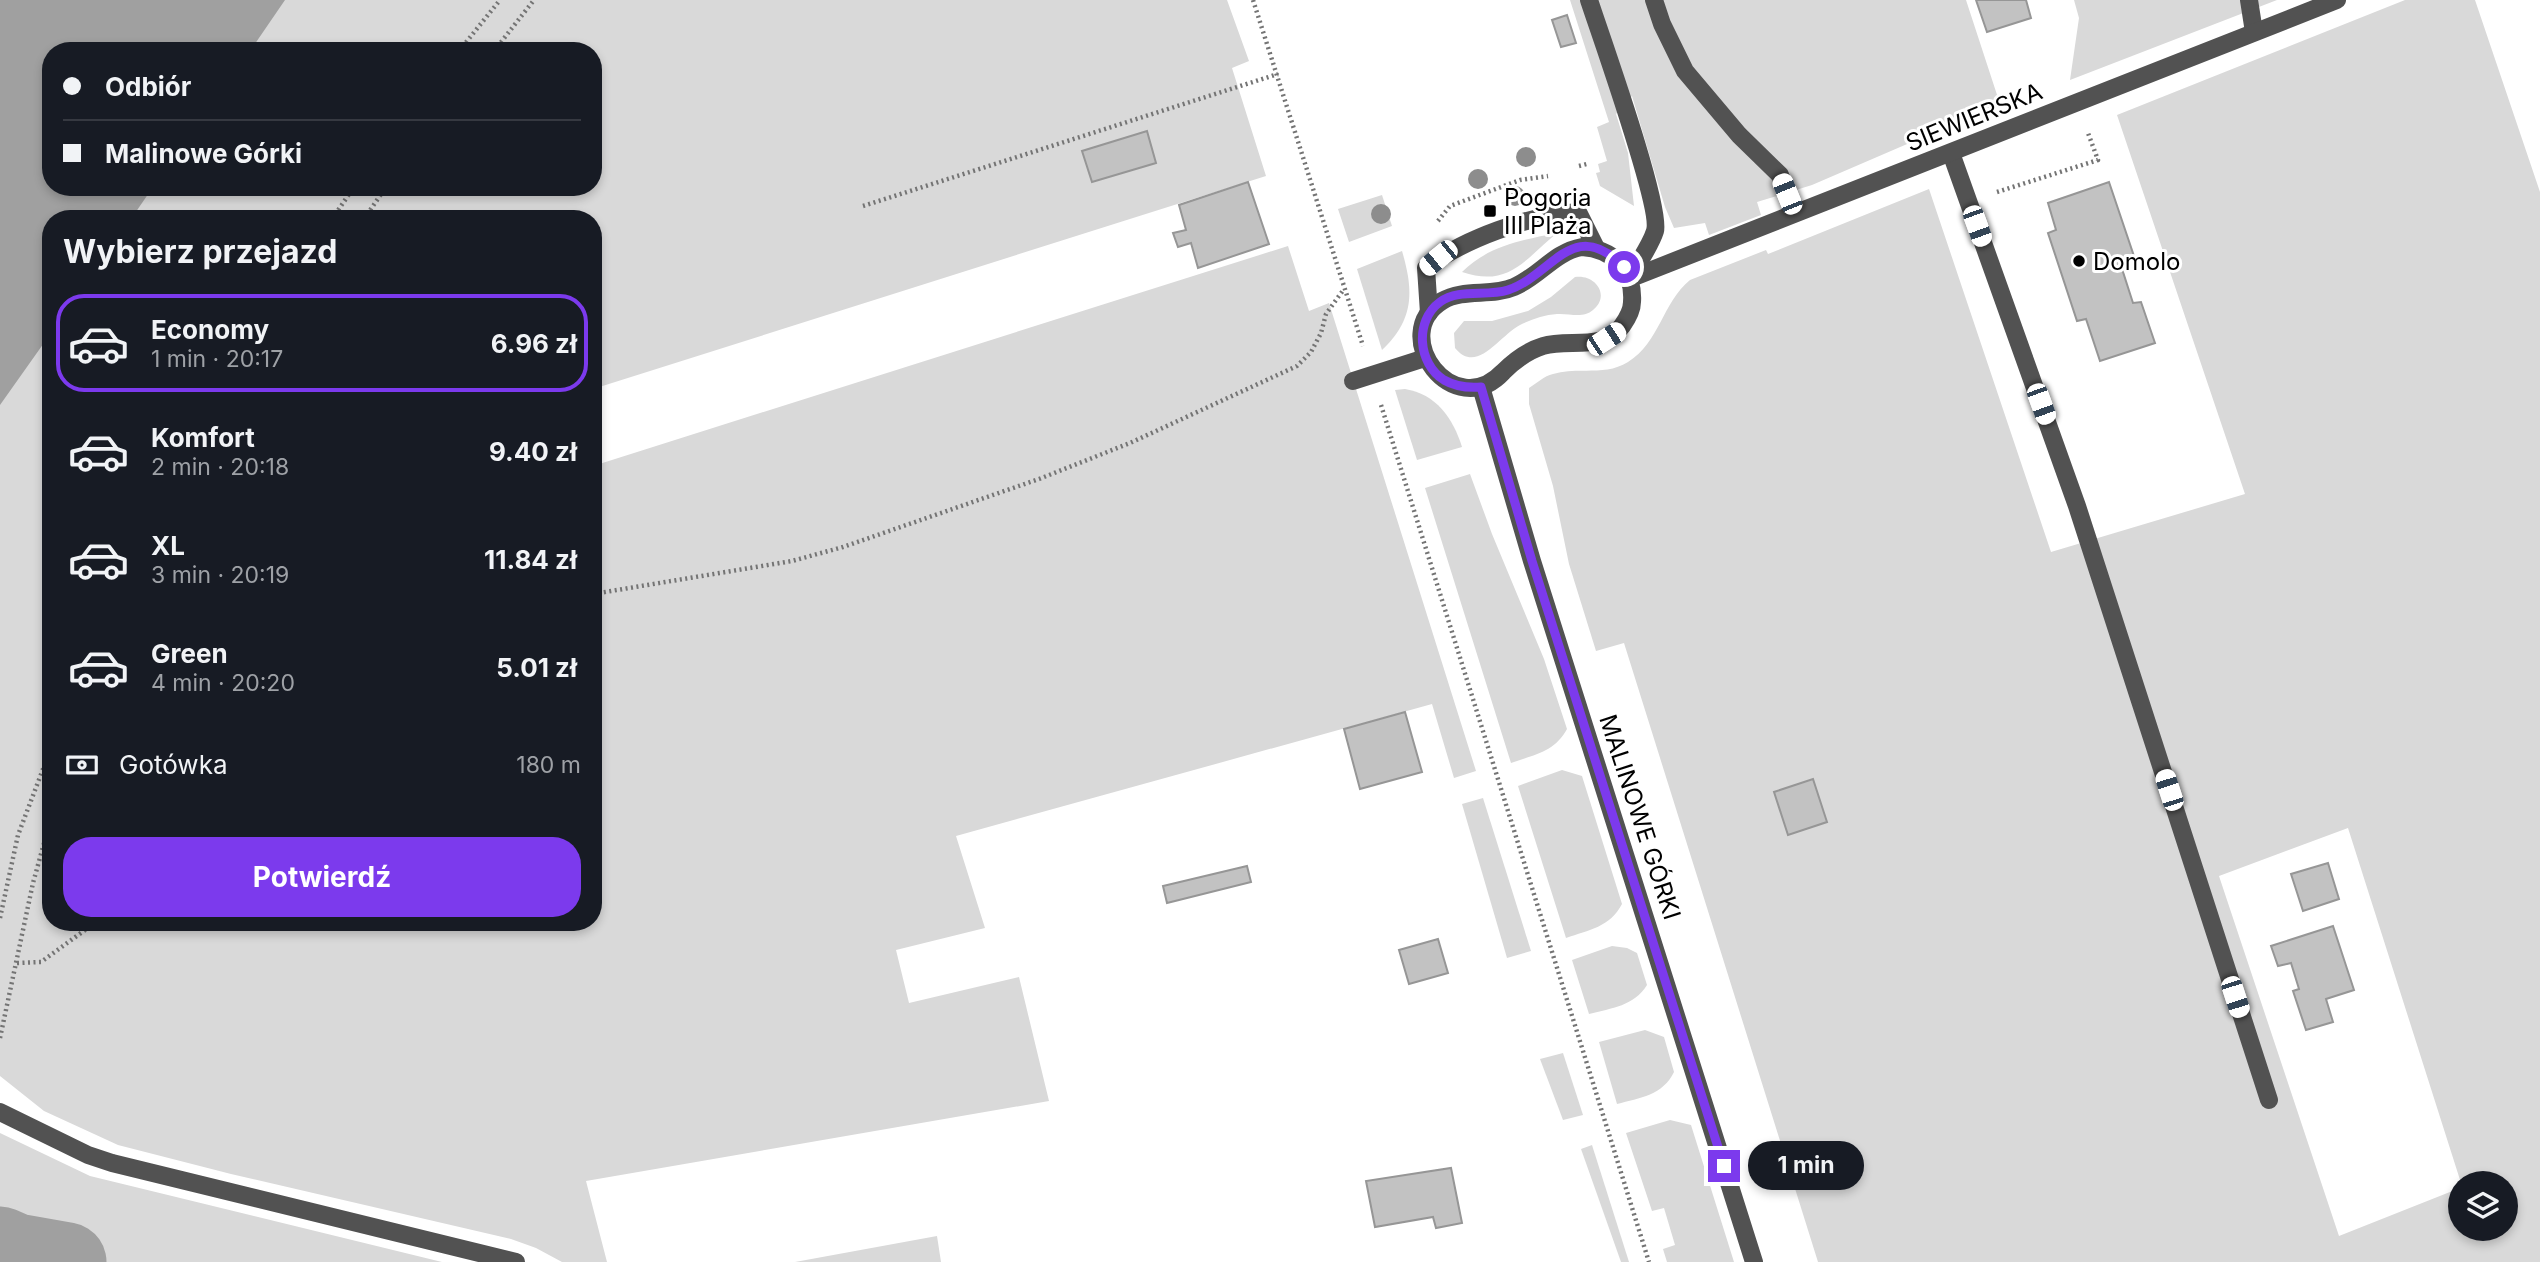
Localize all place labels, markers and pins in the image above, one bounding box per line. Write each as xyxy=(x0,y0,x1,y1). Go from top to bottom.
place label: Pogoria III Plaża xyxy=(1504,183,1591,240)
marker: Pogoria III Plaża xyxy=(1482,203,1498,219)
place label: Domolo xyxy=(2093,247,2180,276)
marker: Domolo xyxy=(2071,253,2087,269)

